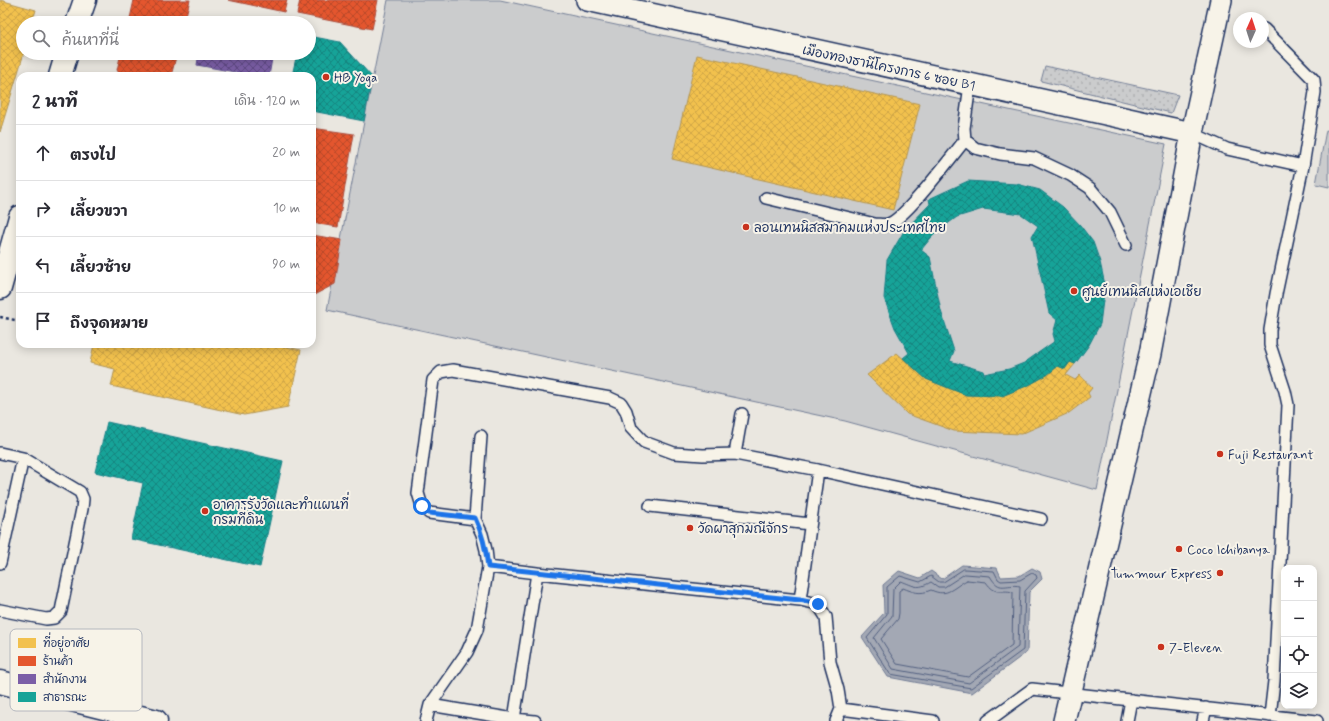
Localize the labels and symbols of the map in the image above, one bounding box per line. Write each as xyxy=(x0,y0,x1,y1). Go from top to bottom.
north arrow xyxy=(1233,12,1269,48)
street label: เมืองทองธานีโครงการ 6 ซอย B1 xyxy=(801,40,977,95)
place label: HB Yoga xyxy=(334,70,377,87)
marker: HB Yoga xyxy=(321,72,331,82)
place label: ลอนเทนนิสสมาคมแห่งประเทศไทย xyxy=(754,218,946,237)
marker: ลอนเทนนิสสมาคมแห่งประเทศไทย xyxy=(741,222,751,232)
place label: ศูนย์เทนนิสแห่งเอเชีย xyxy=(1082,282,1202,301)
marker: ศูนย์เทนนิสแห่งเอเชีย xyxy=(1069,286,1079,296)
place label: Fuji Restaurant xyxy=(1228,447,1314,464)
marker: Fuji Restaurant xyxy=(1215,449,1225,459)
place label: อาคารรังวัดและทำแผนที่ กรมที่ดิน xyxy=(213,491,349,529)
route start xyxy=(413,497,431,515)
marker: อาคารรังวัดและทำแผนที่ กรมที่ดิน xyxy=(200,506,210,516)
place label: วัดผาสุกมณีจักร xyxy=(698,520,788,538)
marker: วัดผาสุกมณีจักร xyxy=(685,523,695,533)
place label: Coco Ichibanya xyxy=(1187,542,1270,559)
marker: Coco Ichibanya xyxy=(1174,544,1184,554)
place label: Tummour Express xyxy=(1111,566,1212,583)
marker: Tummour Express xyxy=(1215,568,1225,578)
route end xyxy=(809,595,827,613)
legend xyxy=(10,629,142,711)
text: ที่อยู่อาศัย xyxy=(43,632,90,652)
place label: 7-Eleven xyxy=(1169,640,1222,657)
marker: 7-Eleven xyxy=(1156,642,1166,652)
text: ร้านค้า xyxy=(43,654,73,669)
text: สำนักงาน xyxy=(43,672,86,687)
text: สาธารณะ xyxy=(43,691,87,705)

